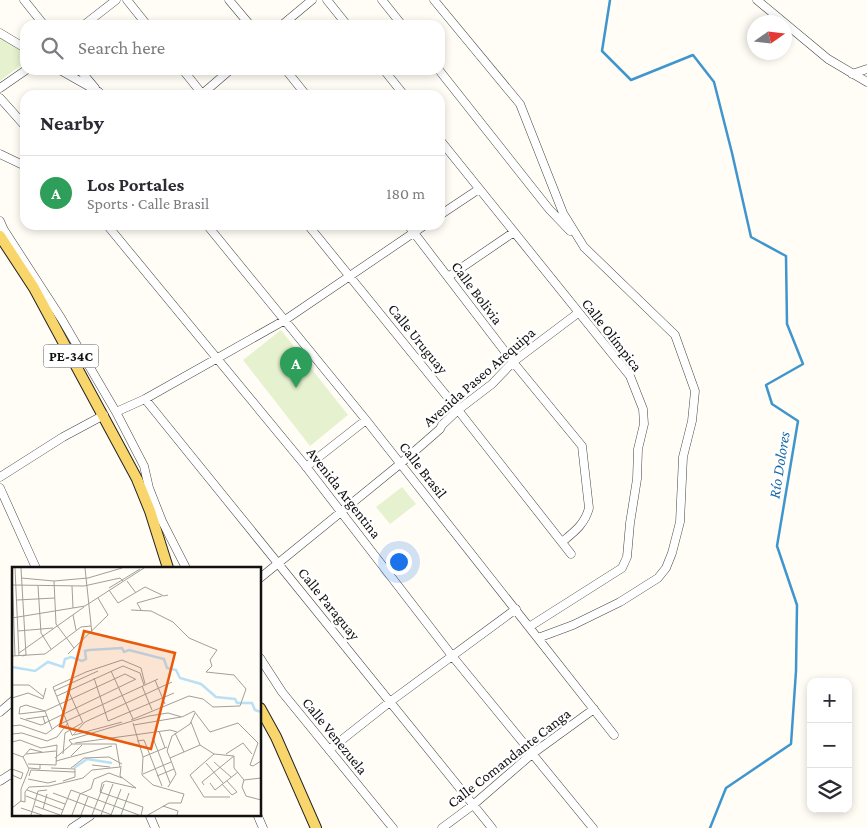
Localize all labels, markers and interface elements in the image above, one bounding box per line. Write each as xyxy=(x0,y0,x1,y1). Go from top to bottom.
north arrow xyxy=(747,15,792,60)
search box xyxy=(20,20,445,75)
icon: search xyxy=(38,34,66,62)
text: Search here xyxy=(78,37,165,58)
text: Nearby xyxy=(40,111,104,135)
text: Los Portales xyxy=(87,174,184,195)
text: A xyxy=(51,185,61,202)
text: 180 m xyxy=(386,185,425,202)
text: Sports · Calle Brasil xyxy=(87,195,209,212)
street label: Calle Bolivia xyxy=(448,259,506,328)
street label: Calle Olímpica xyxy=(578,295,645,375)
street label: Calle Uruguay xyxy=(384,301,451,378)
street label: Avenida Paseo Arequipa xyxy=(420,324,539,431)
road number: PE-34C xyxy=(44,344,98,368)
pin: A xyxy=(280,347,312,388)
water label: Río Dolores xyxy=(765,430,793,500)
street label: Calle Brasil xyxy=(396,439,450,501)
street label: Avenida Argentina xyxy=(303,445,384,542)
your location xyxy=(386,549,412,575)
street label: Calle Paraguay xyxy=(294,565,363,644)
inset map xyxy=(12,567,261,816)
map controls xyxy=(807,678,852,813)
button: + xyxy=(807,678,852,723)
street label: Calle Venezuela xyxy=(299,694,371,778)
street label: Calle Comandante Canga xyxy=(444,705,574,812)
button: − xyxy=(807,723,852,768)
button: layers xyxy=(807,768,852,813)

